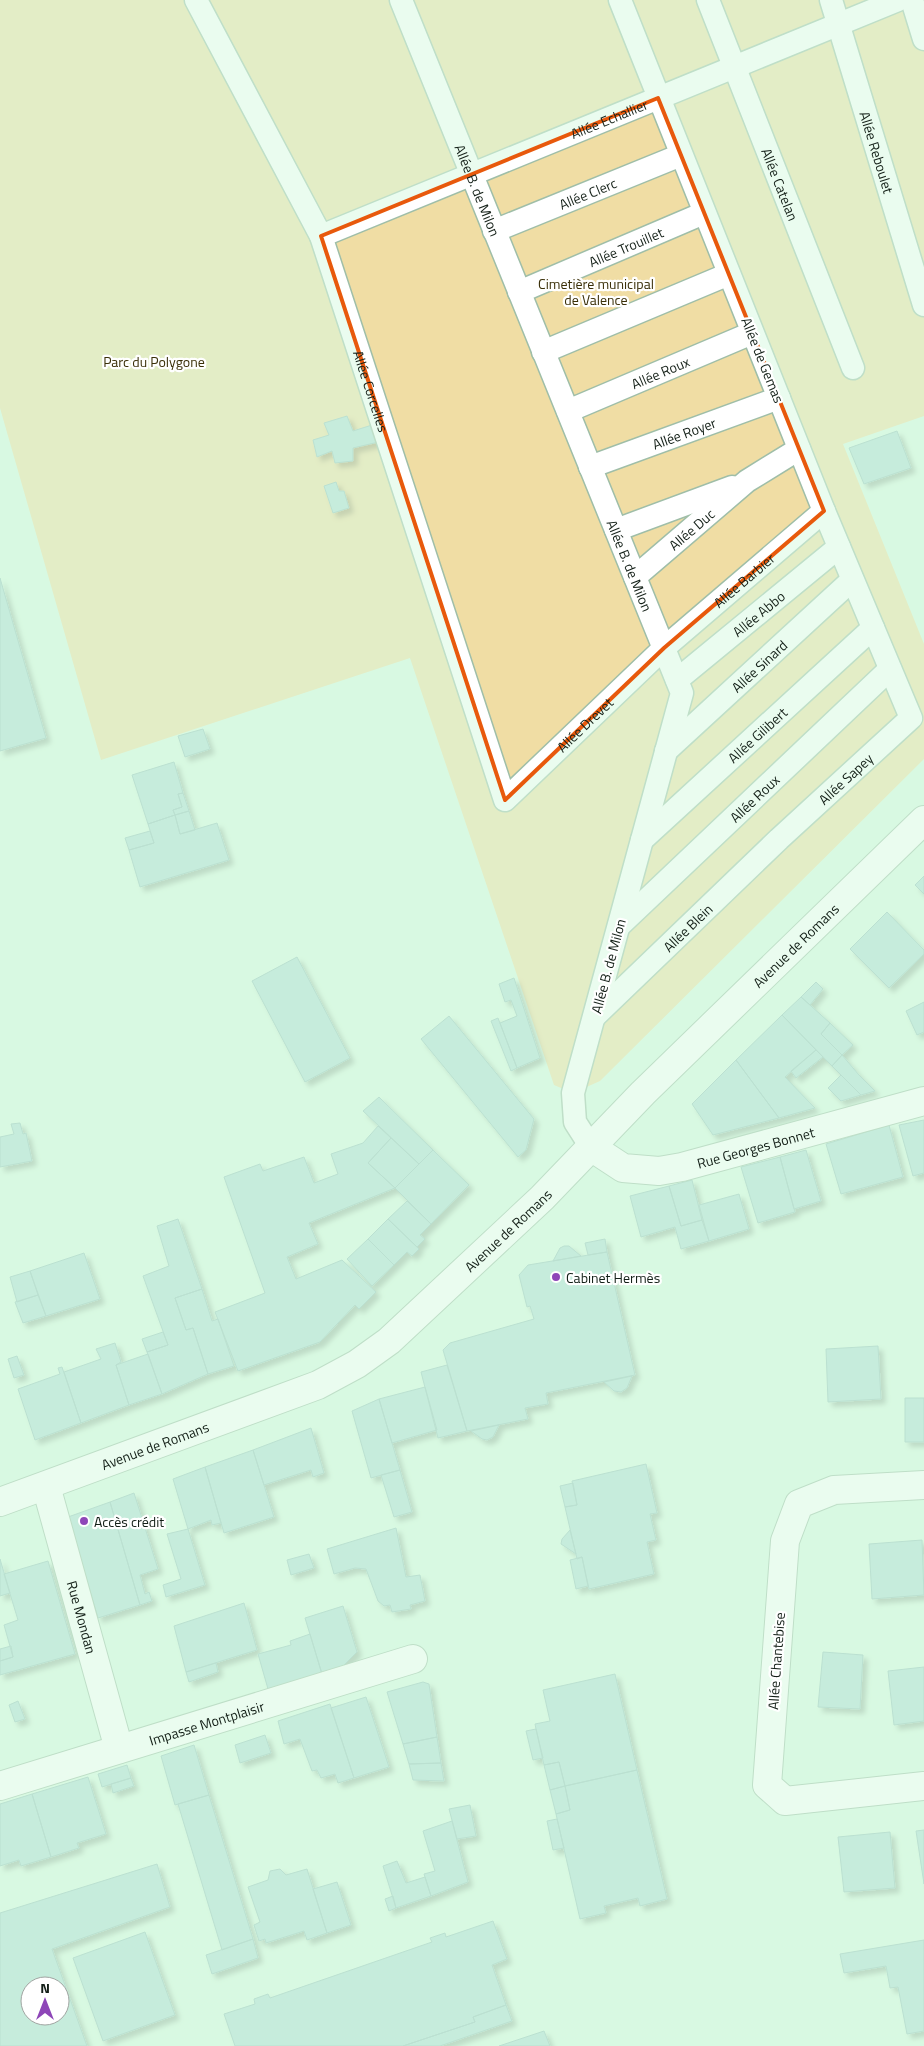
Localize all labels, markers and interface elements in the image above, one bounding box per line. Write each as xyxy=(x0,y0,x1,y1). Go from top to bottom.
street label: Allée Echallier xyxy=(567,93,651,143)
street label: Allée Reboulet xyxy=(855,108,900,196)
street label: Allée B. de Milon xyxy=(450,141,506,239)
street label: Allée Catelan xyxy=(757,145,804,224)
street label: Allée Clerc xyxy=(555,172,620,214)
street label: Allée Trouillet xyxy=(585,221,666,272)
park label: Cimetière municipal de Valence xyxy=(538,273,654,310)
street label: Allée de Gemas xyxy=(736,314,790,406)
street label: Allée Corcelles xyxy=(348,347,395,434)
street label: Allée Roux xyxy=(628,350,693,394)
park label: Parc du Polygone xyxy=(103,351,205,372)
street label: Allée Royer xyxy=(649,411,719,454)
street label: Allée Duc xyxy=(664,503,719,555)
street label: Allée B. de Milon xyxy=(602,516,658,614)
street label: Allée Barbier xyxy=(708,547,779,612)
street label: Allée Abbo xyxy=(727,585,789,641)
street label: Allée Sinard xyxy=(726,635,791,697)
street label: Allée Drevet xyxy=(551,692,617,756)
street label: Allée Gilibert xyxy=(722,702,791,767)
street label: Allée Sapey xyxy=(813,748,877,809)
street label: Allée Roux xyxy=(724,769,784,827)
street label: Allée Blein xyxy=(658,898,717,956)
street label: Avenue de Romans xyxy=(747,898,843,992)
street label: Allée B. de Milon xyxy=(585,916,631,1016)
street label: Rue Georges Bonnet xyxy=(694,1121,817,1173)
street label: Avenue de Romans xyxy=(459,1184,556,1276)
place label: Cabinet Hermès xyxy=(566,1267,660,1288)
marker: Cabinet Hermès xyxy=(550,1271,562,1283)
street label: Avenue de Romans xyxy=(98,1416,212,1474)
place label: Accès crédit xyxy=(94,1511,164,1532)
marker: Accès crédit xyxy=(78,1515,90,1527)
street label: Rue Mondan xyxy=(62,1578,102,1656)
street label: Allée Chantebise xyxy=(762,1612,790,1710)
street label: Impasse Montplaisir xyxy=(146,1695,267,1750)
north arrow xyxy=(20,1976,70,2026)
text: N xyxy=(40,1977,50,1998)

